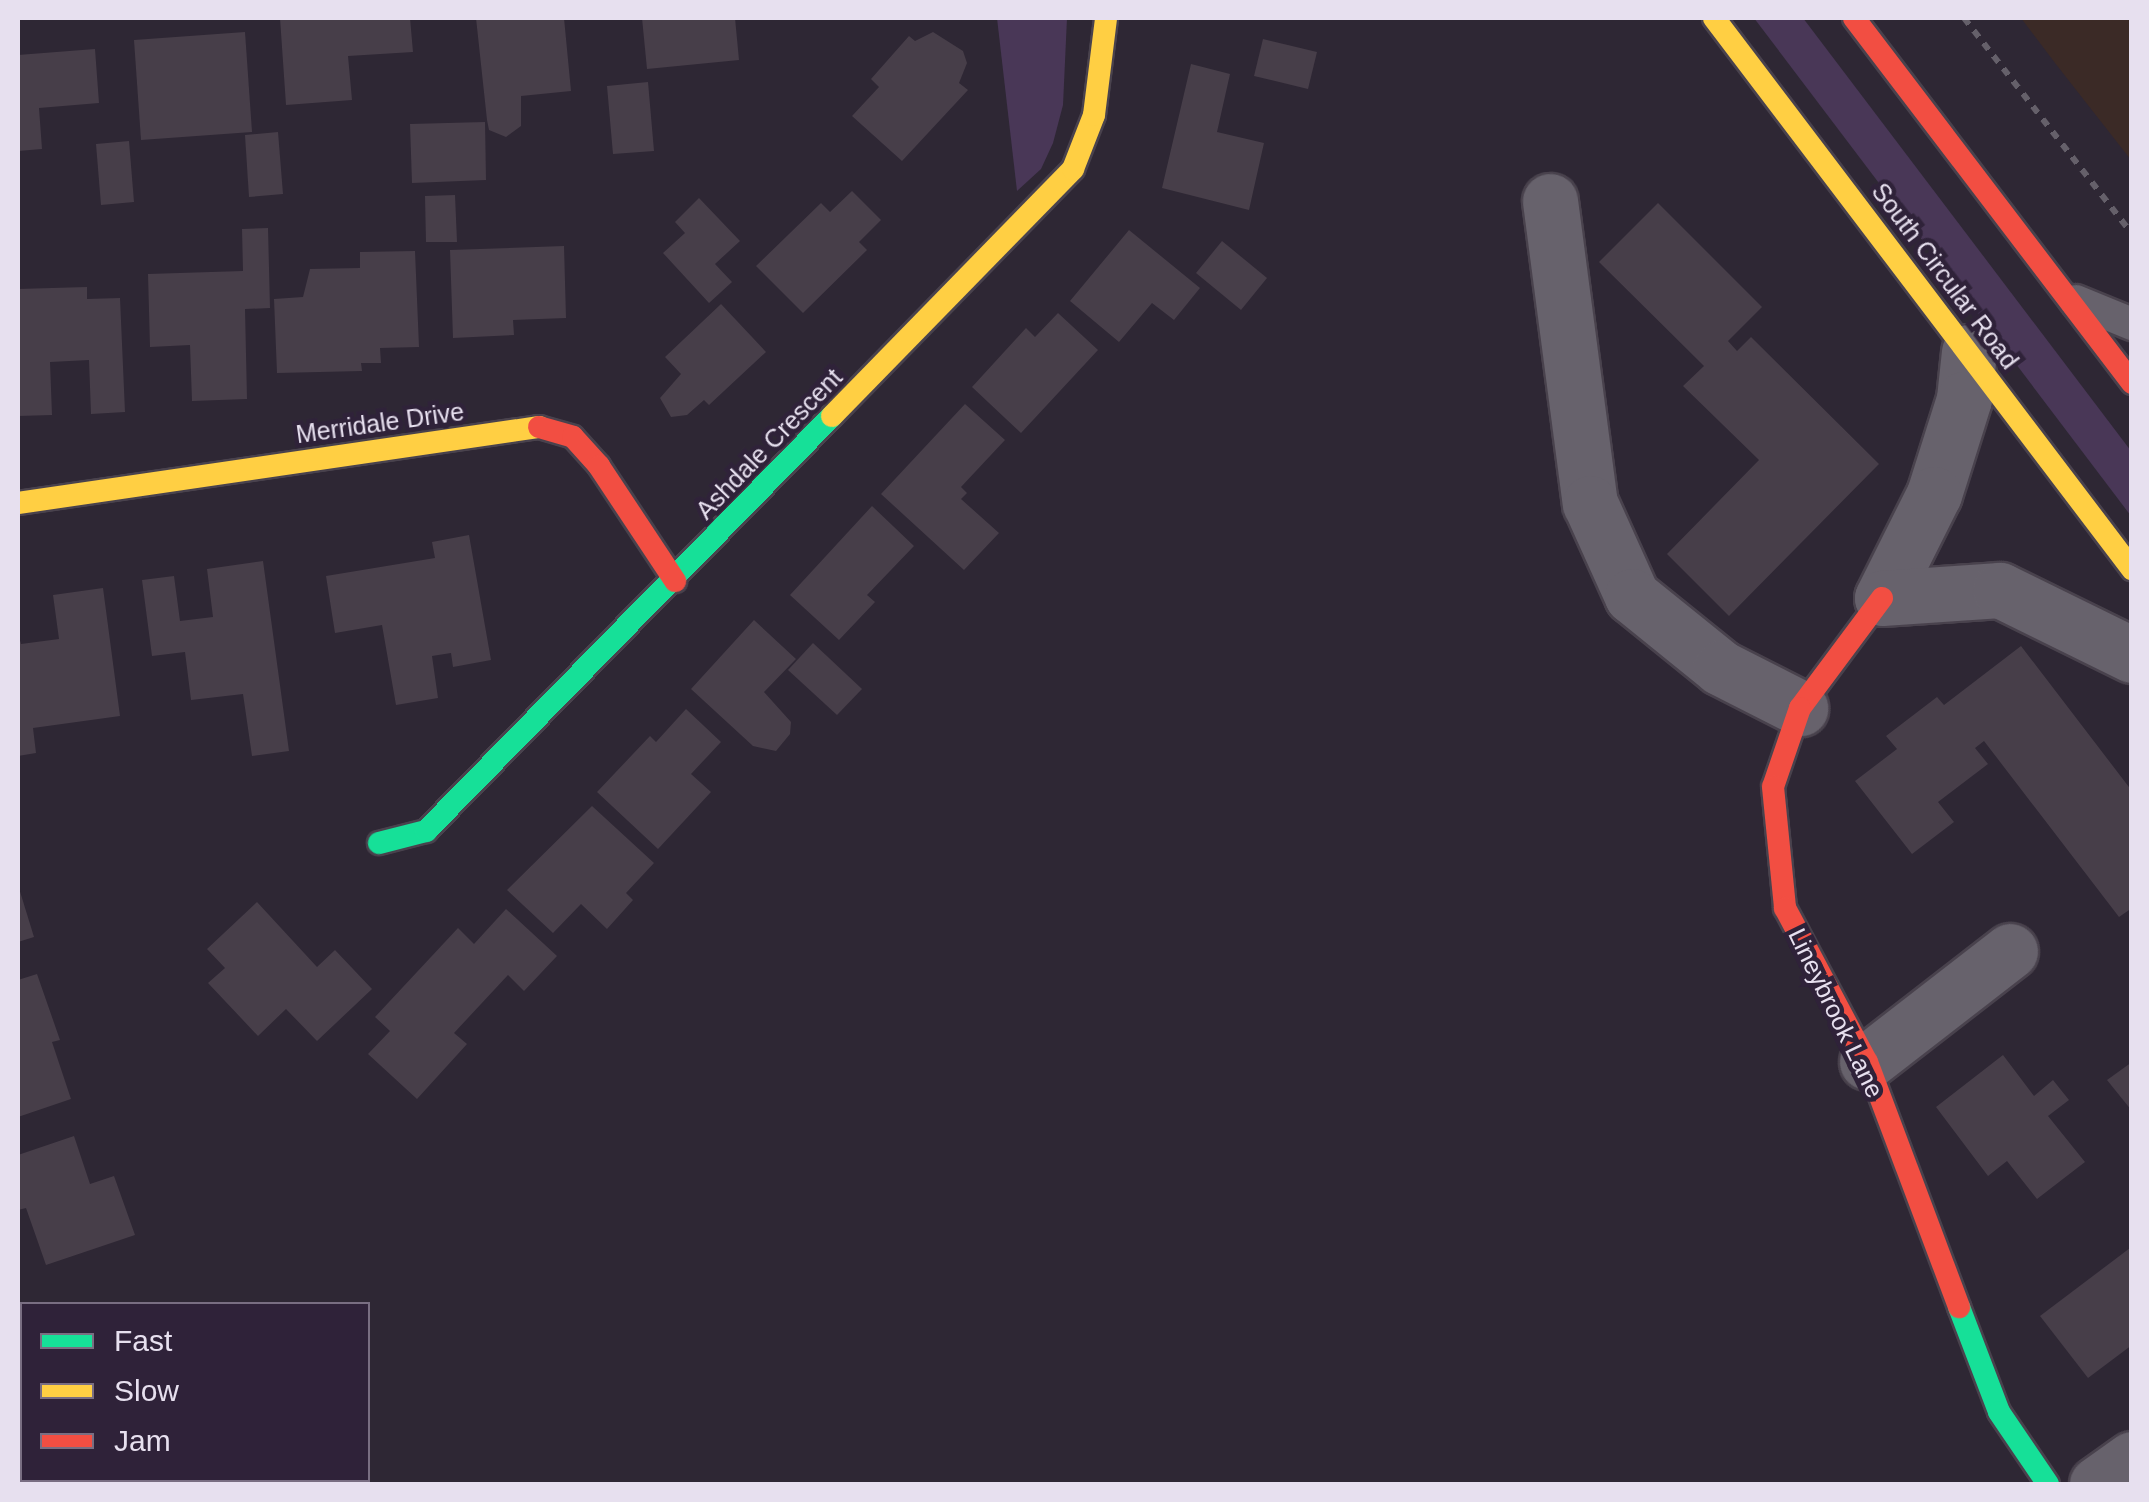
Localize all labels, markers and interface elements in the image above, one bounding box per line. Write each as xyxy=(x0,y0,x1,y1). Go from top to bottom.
street label: South Circular Road xyxy=(1865,177,2025,375)
street label: Ashdale Crescent xyxy=(690,363,848,525)
street label: Merridale Drive xyxy=(294,396,466,450)
street label: Lineybrook Lane xyxy=(1782,923,1890,1103)
legend xyxy=(20,1302,370,1482)
text: Fast xyxy=(114,1324,172,1357)
text: Slow xyxy=(114,1374,179,1407)
text: Jam xyxy=(114,1424,171,1457)

